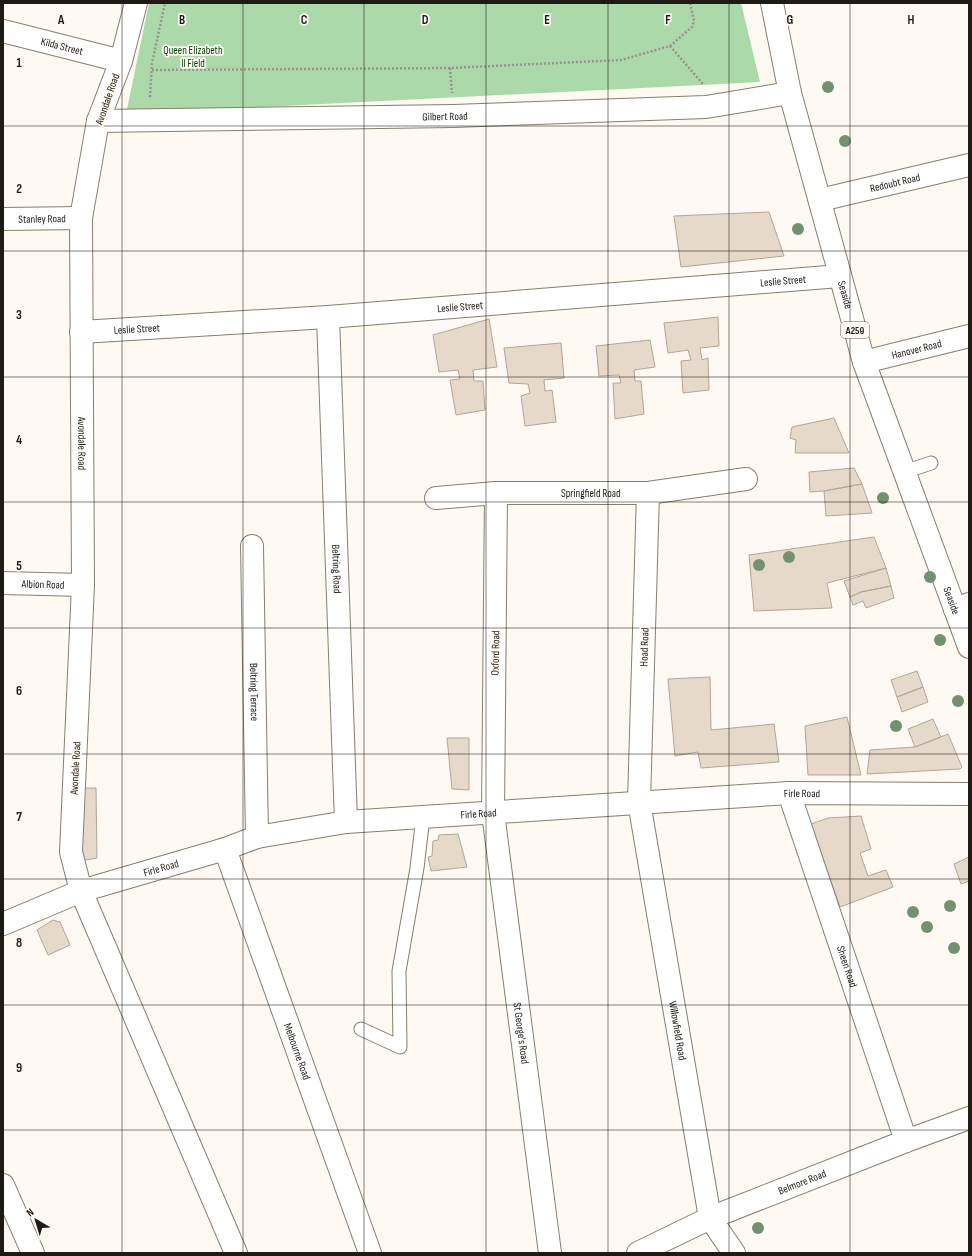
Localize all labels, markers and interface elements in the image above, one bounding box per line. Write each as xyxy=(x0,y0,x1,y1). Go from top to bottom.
text: A xyxy=(57,12,65,28)
text: B xyxy=(179,12,185,28)
text: C xyxy=(301,12,308,28)
text: D xyxy=(422,12,429,28)
text: E xyxy=(544,12,550,28)
text: F xyxy=(665,12,671,28)
text: G xyxy=(787,12,794,28)
text: H xyxy=(908,12,915,28)
street label: Kilda Street xyxy=(40,35,85,58)
park label: Queen Elizabeth II Field xyxy=(163,44,223,70)
text: 1 xyxy=(16,55,22,71)
street label: Avondale Road xyxy=(92,71,122,127)
street label: Gilbert Road xyxy=(422,109,468,123)
street label: Redoubt Road xyxy=(869,171,922,195)
text: 2 xyxy=(16,181,22,197)
street label: Stanley Road xyxy=(18,212,66,226)
street label: Leslie Street xyxy=(760,273,807,289)
street label: Seaside xyxy=(835,279,855,310)
street label: Leslie Street xyxy=(437,299,484,315)
text: 3 xyxy=(16,307,22,323)
street label: Leslie Street xyxy=(114,321,161,337)
road number: A259 xyxy=(841,322,869,338)
street label: Hanover Road xyxy=(890,337,943,362)
street label: Avondale Road xyxy=(75,416,88,471)
text: 4 xyxy=(16,432,22,448)
street label: Springfield Road xyxy=(561,487,621,500)
street label: Beltring Road xyxy=(329,544,344,594)
text: 5 xyxy=(16,558,22,574)
street label: Albion Road xyxy=(20,577,65,592)
street label: Seaside xyxy=(940,585,962,616)
street label: Hoad Road xyxy=(637,627,652,667)
street label: Oxford Road xyxy=(489,630,502,675)
street label: Beltring Terrace xyxy=(247,663,261,721)
text: 6 xyxy=(16,683,22,699)
street label: Avondale Road xyxy=(68,741,83,796)
street label: Firle Road xyxy=(783,787,820,800)
street label: Firle Road xyxy=(460,806,497,821)
text: 7 xyxy=(16,809,22,825)
street label: Firle Road xyxy=(142,857,181,879)
text: 8 xyxy=(16,935,22,951)
street label: Sheen Road xyxy=(834,944,860,990)
street label: Willowfield Road xyxy=(666,1000,689,1062)
street label: St George's Road xyxy=(511,1002,531,1065)
street label: Melbourne Road xyxy=(281,1021,313,1082)
text: 9 xyxy=(16,1060,22,1076)
street label: Belmore Road xyxy=(776,1167,829,1198)
north arrow xyxy=(16,1200,56,1240)
text: N xyxy=(24,1206,37,1219)

